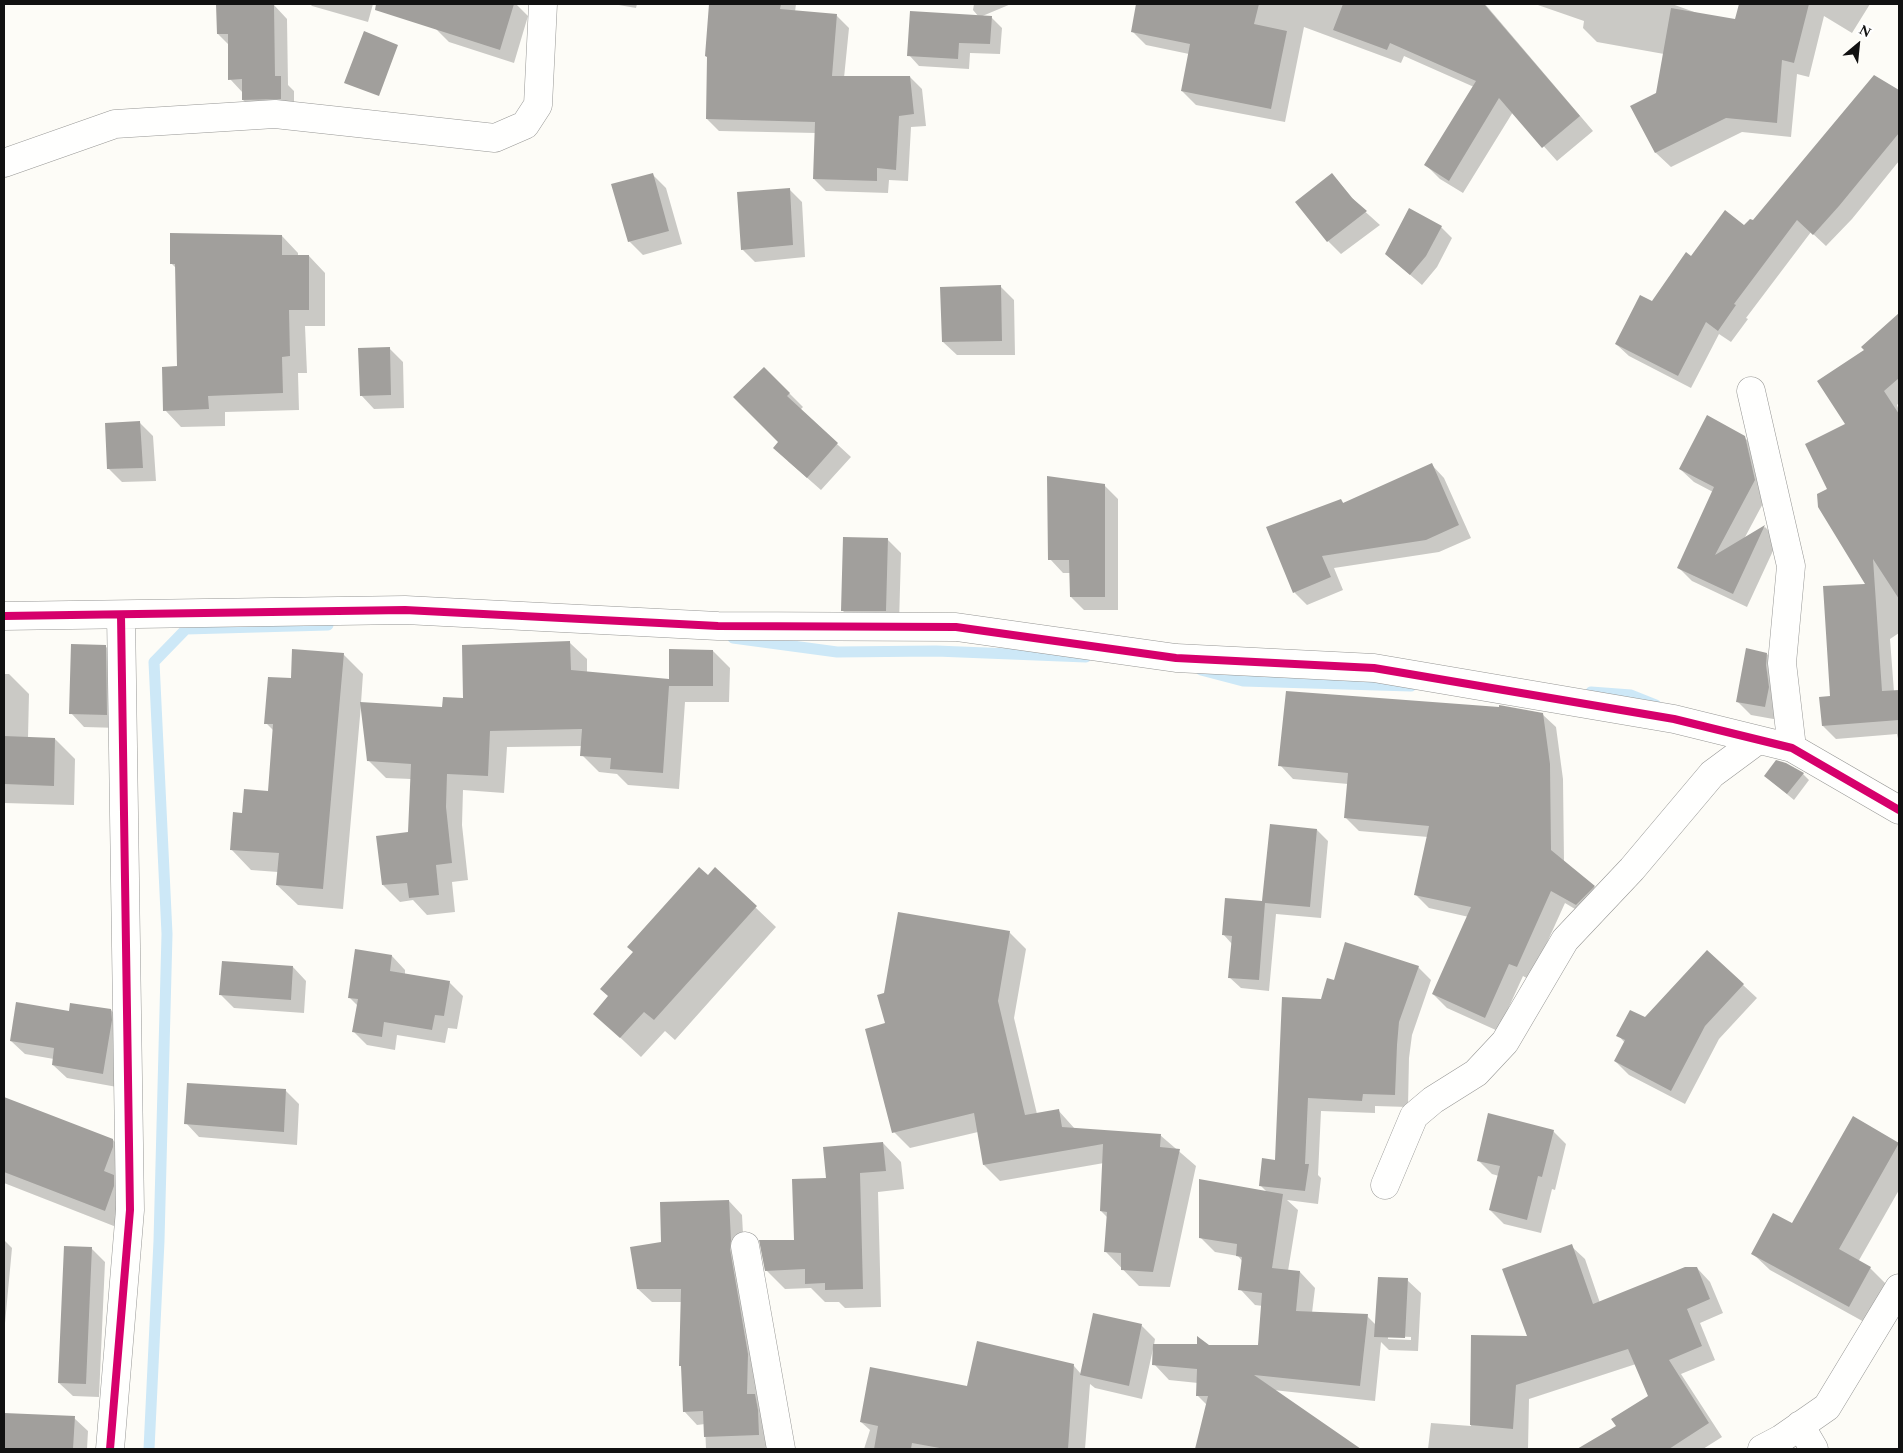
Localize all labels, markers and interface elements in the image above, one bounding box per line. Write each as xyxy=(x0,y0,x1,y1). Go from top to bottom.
text: N xyxy=(1855,19,1875,43)
north arrow xyxy=(1833,20,1883,70)

